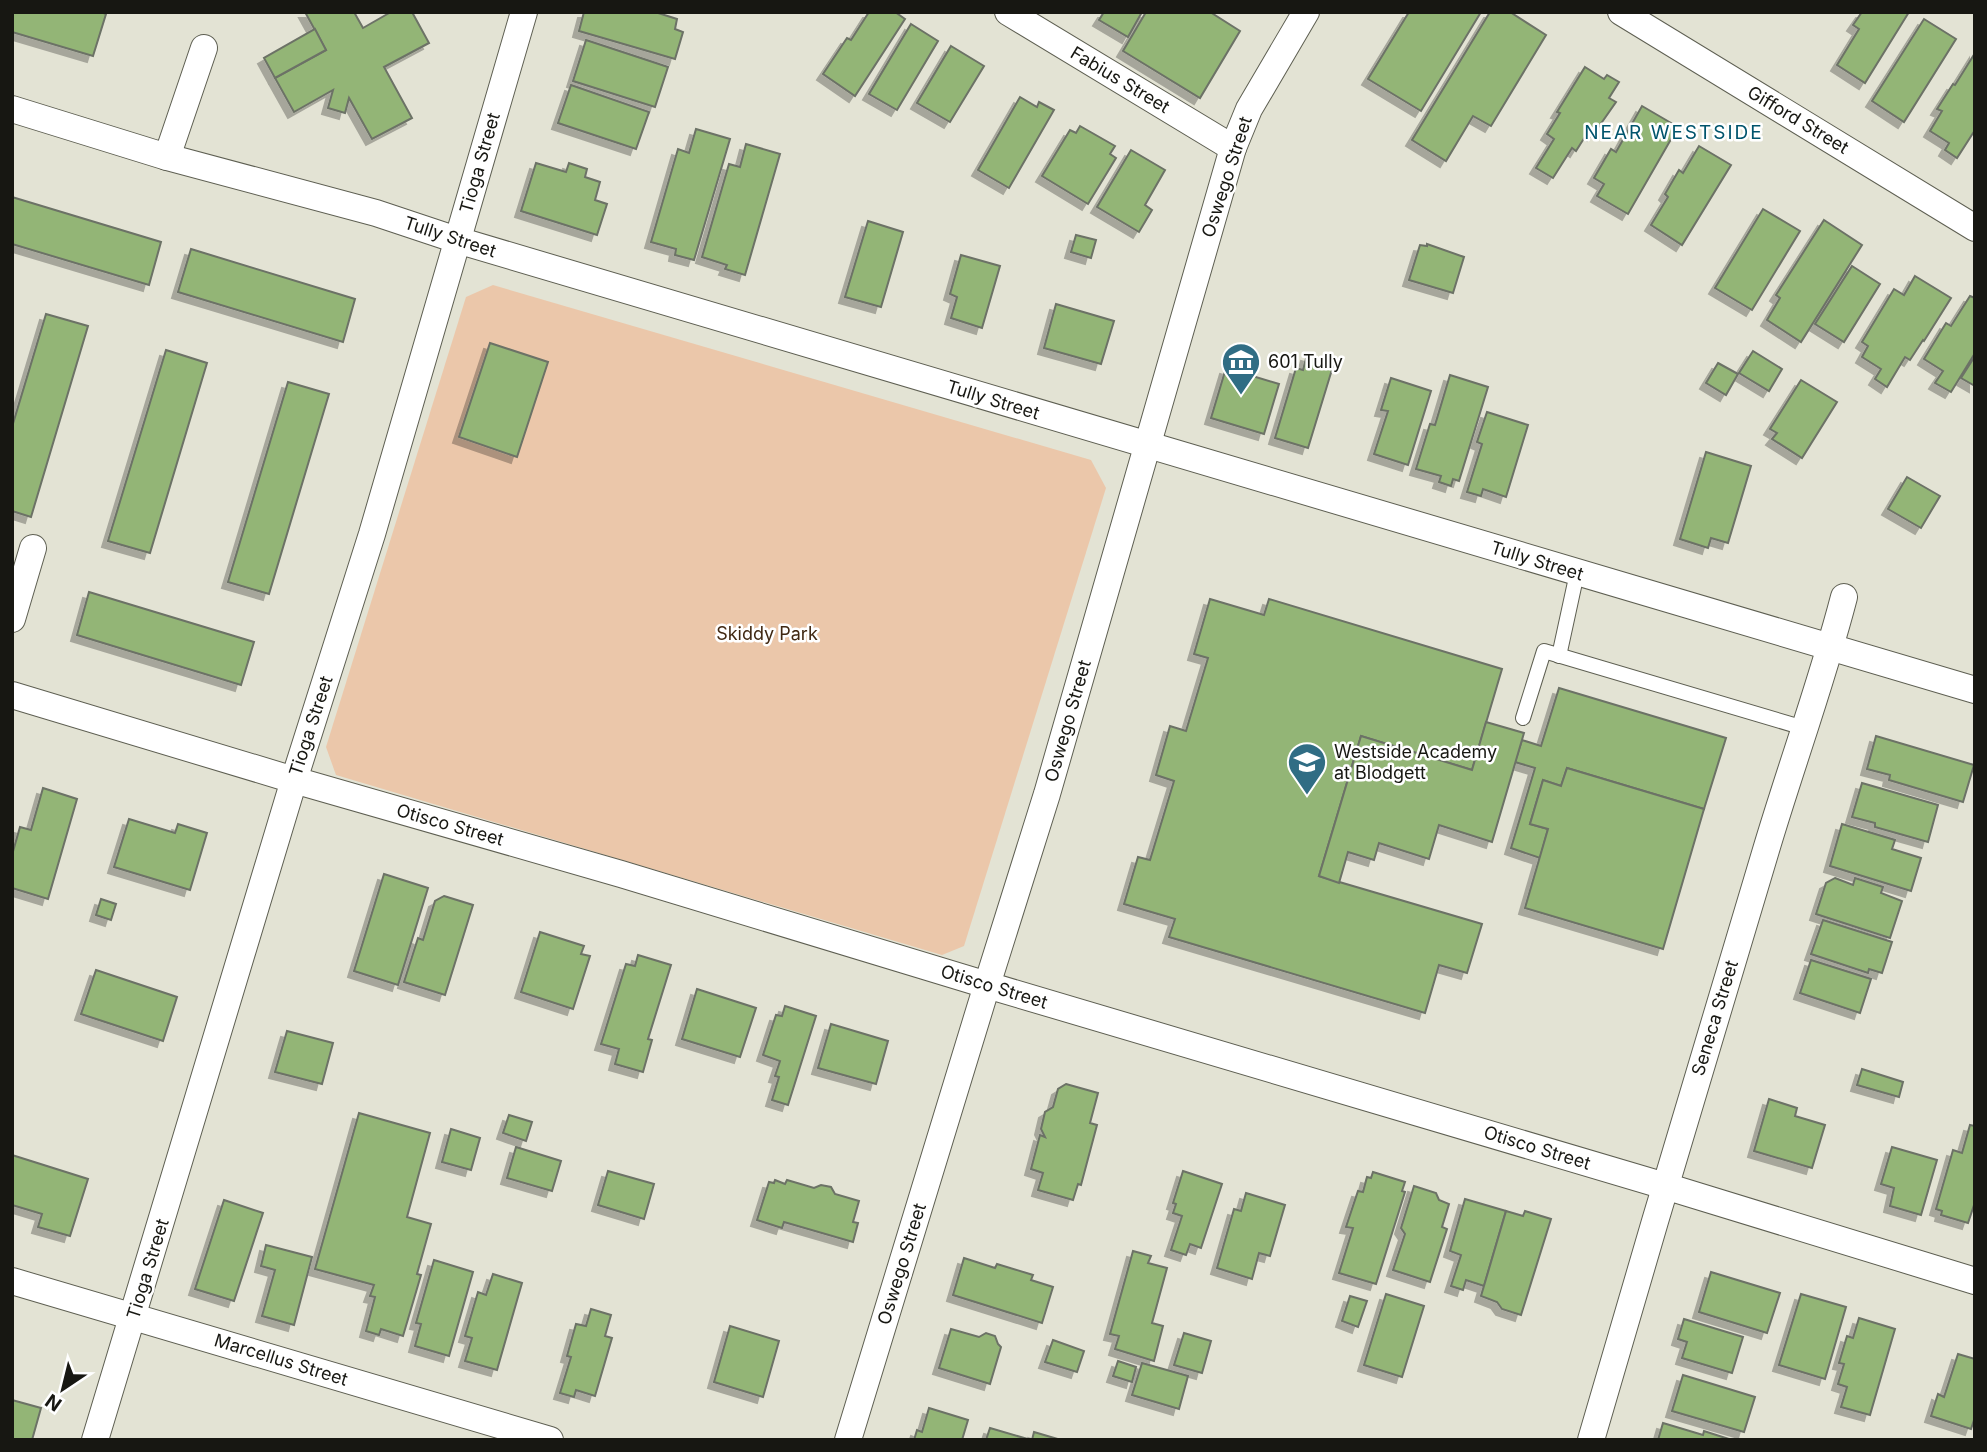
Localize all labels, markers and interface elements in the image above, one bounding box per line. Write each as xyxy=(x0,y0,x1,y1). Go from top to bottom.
street label: Fabius Street xyxy=(1067,42,1174,117)
street label: Gifford Street xyxy=(1744,81,1853,158)
street label: Tioga Street xyxy=(455,110,504,216)
street label: Oswego Street xyxy=(1197,114,1256,240)
district label: NEAR WESTSIDE xyxy=(1584,121,1764,144)
street label: Tully Street xyxy=(401,212,499,261)
museum icon: 601 Tully xyxy=(1220,341,1262,396)
place label: 601 Tully xyxy=(1268,351,1343,372)
street label: Tully Street xyxy=(944,375,1042,424)
street label: Tully Street xyxy=(1488,536,1586,585)
park label: Skiddy Park xyxy=(716,623,818,644)
street label: Oswego Street xyxy=(1040,657,1095,784)
street label: Tioga Street xyxy=(285,673,337,778)
school or university icon: Westside Academy at Blodgett xyxy=(1286,741,1328,796)
place label: Westside Academy at Blodgett xyxy=(1334,741,1497,783)
street label: Otisco Street xyxy=(394,799,506,850)
street label: Seneca Street xyxy=(1687,957,1742,1078)
street label: Otisco Street xyxy=(938,960,1050,1013)
street label: Otisco Street xyxy=(1481,1121,1593,1174)
street label: Oswego Street xyxy=(873,1201,930,1327)
street label: Tioga Street xyxy=(122,1216,173,1322)
street label: Marcellus Street xyxy=(212,1329,350,1390)
north arrow xyxy=(28,1354,98,1424)
text: N xyxy=(41,1389,66,1416)

